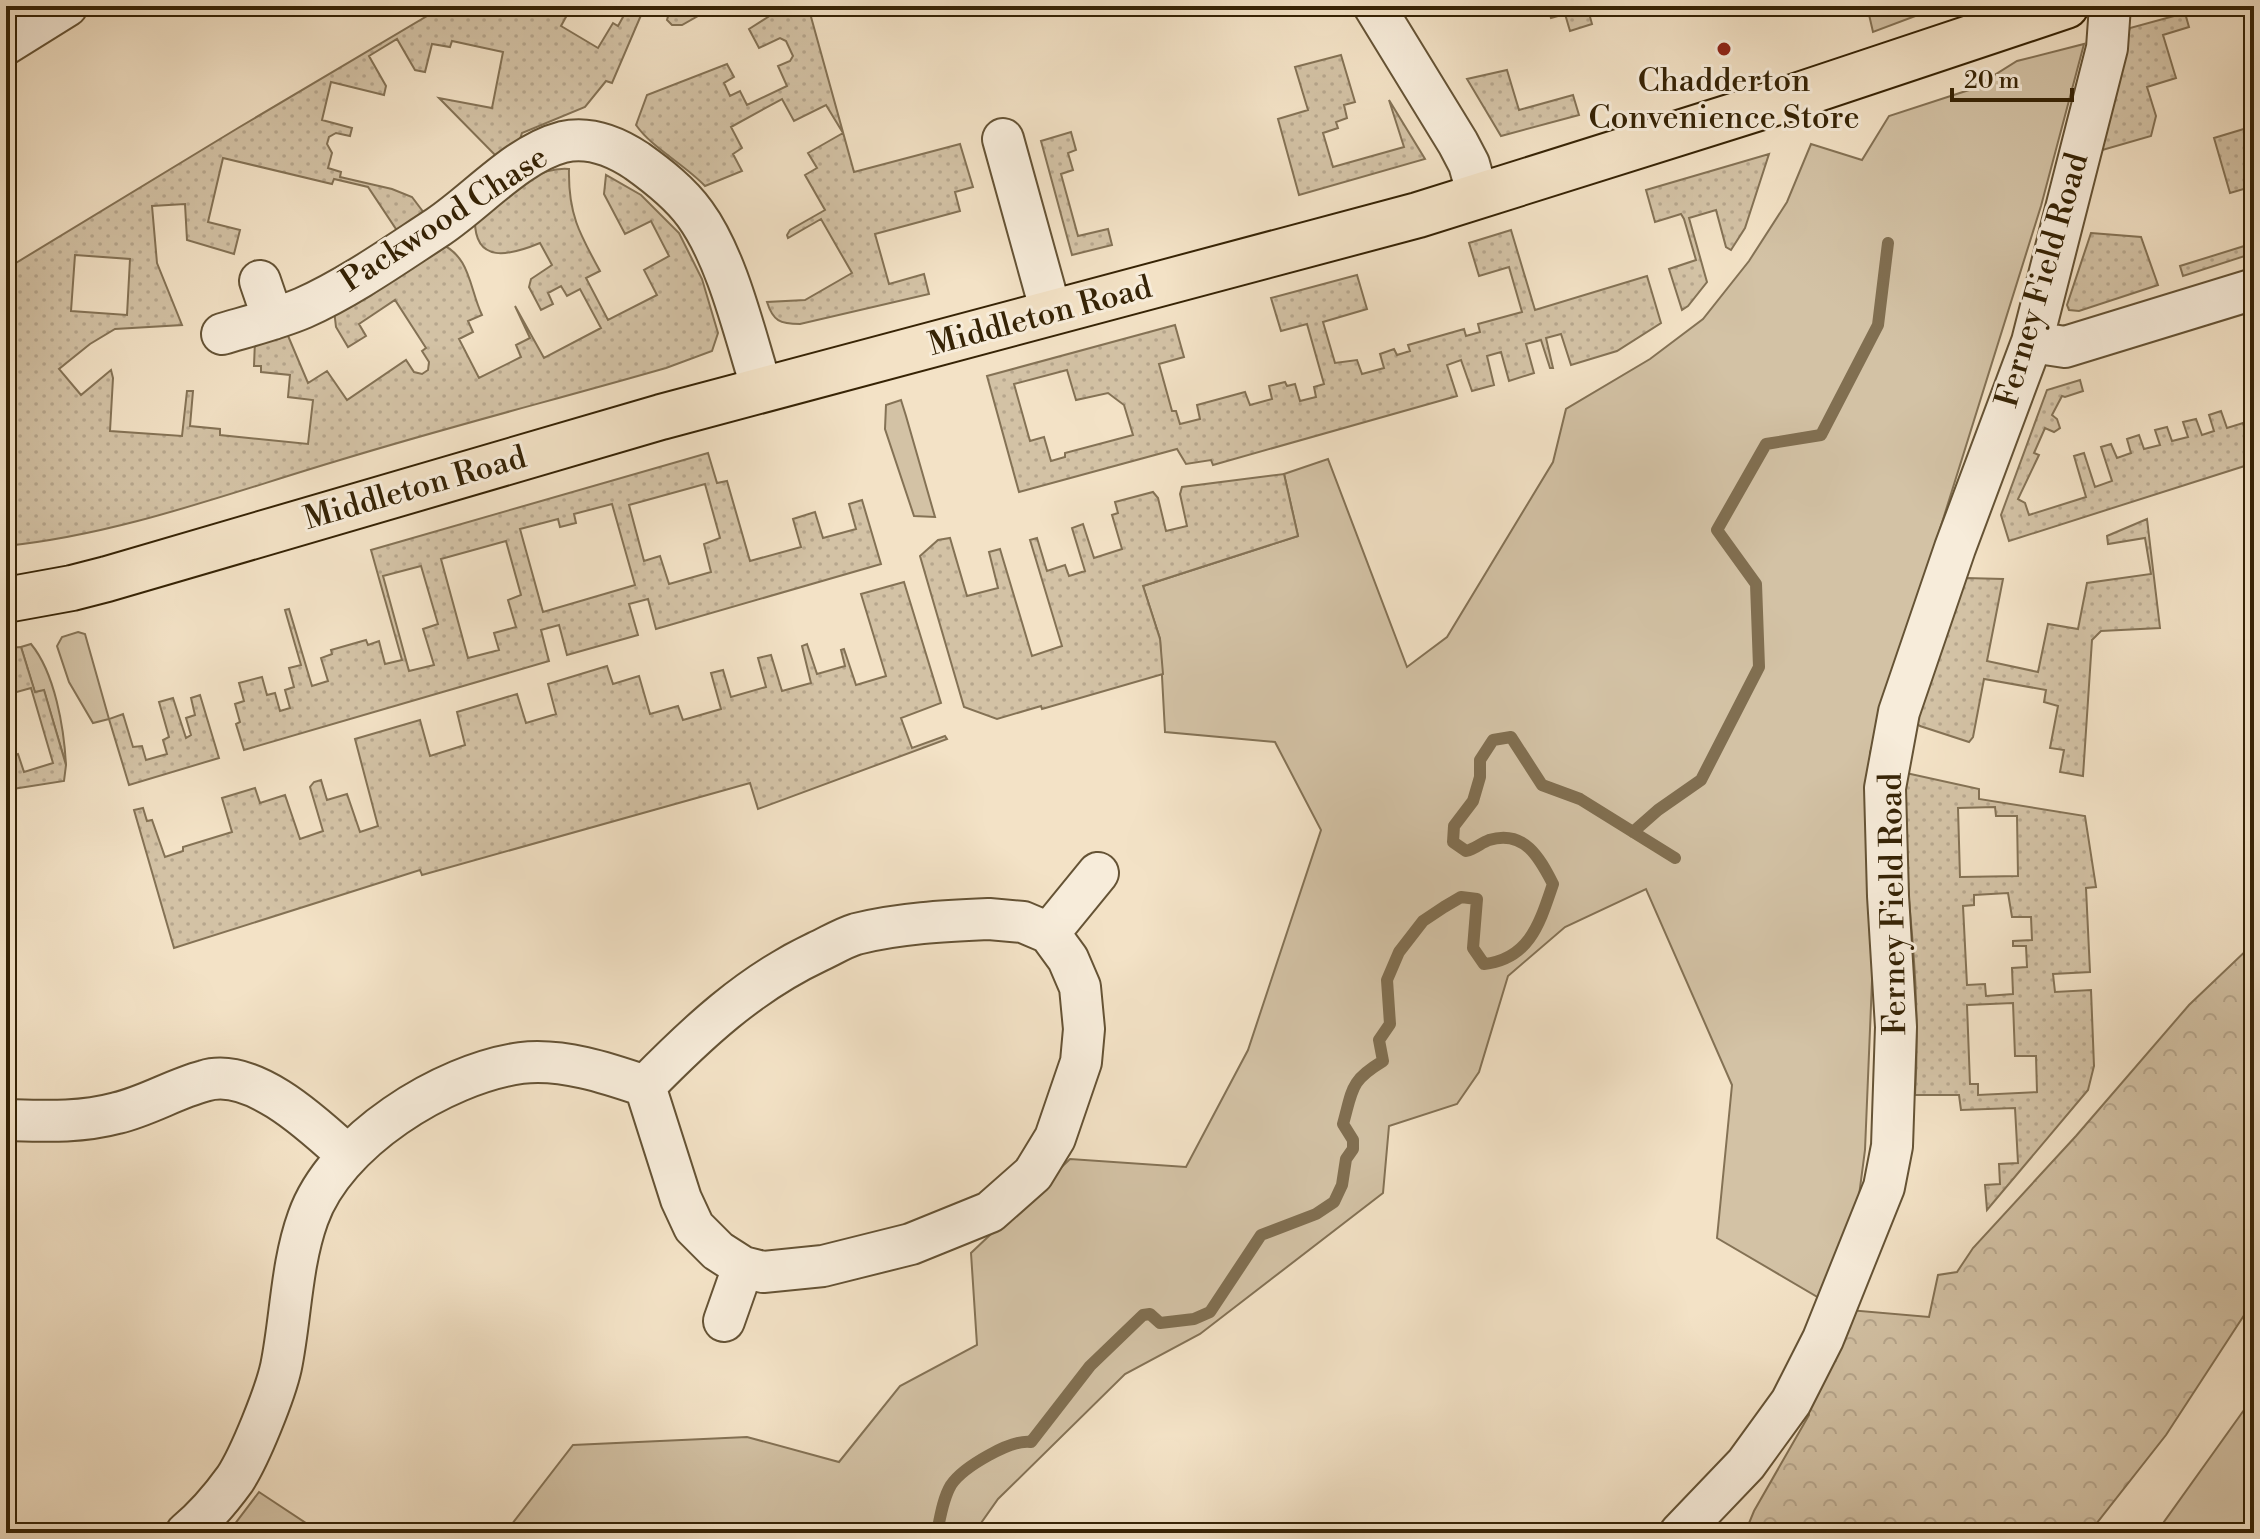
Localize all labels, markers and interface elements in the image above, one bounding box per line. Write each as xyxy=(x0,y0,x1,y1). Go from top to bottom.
marker: Chadderton Convenience Store xyxy=(1715,40,1733,58)
scale bar xyxy=(1952,52,2072,102)
place label: Chadderton Convenience Store xyxy=(1588,61,1860,138)
text: 20 m xyxy=(1964,66,2020,96)
street label: Packwood Chase xyxy=(333,137,555,301)
street label: Ferney Field Road xyxy=(1987,148,2097,412)
street label: Middleton Road xyxy=(924,267,1156,365)
street label: Middleton Road xyxy=(299,437,531,539)
street label: Ferney Field Road xyxy=(1871,772,1915,1036)

